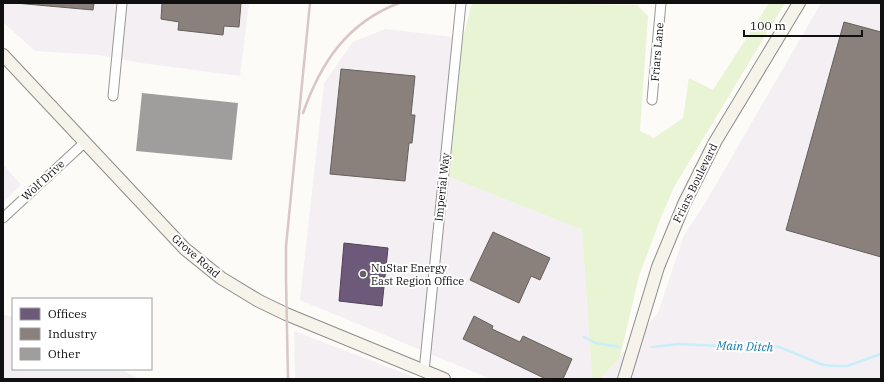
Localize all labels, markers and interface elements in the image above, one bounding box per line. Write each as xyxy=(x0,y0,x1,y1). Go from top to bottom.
scale bar xyxy=(744,12,862,38)
text: 100 m xyxy=(750,18,786,33)
street label: Friars Lane xyxy=(647,22,667,82)
street label: Friars Boulevard xyxy=(670,141,720,225)
street label: Imperial Way xyxy=(431,152,453,222)
street label: Wolf Drive xyxy=(19,156,67,203)
street label: Grove Road xyxy=(169,231,223,281)
place label: NuStar Energy East Region Office xyxy=(371,261,464,288)
marker: NuStar Energy East Region Office xyxy=(358,269,368,279)
legend xyxy=(12,298,152,370)
text: Offices xyxy=(48,306,87,321)
text: Industry xyxy=(48,326,97,341)
water label: Main Ditch xyxy=(715,337,774,354)
text: Other xyxy=(48,346,81,361)

